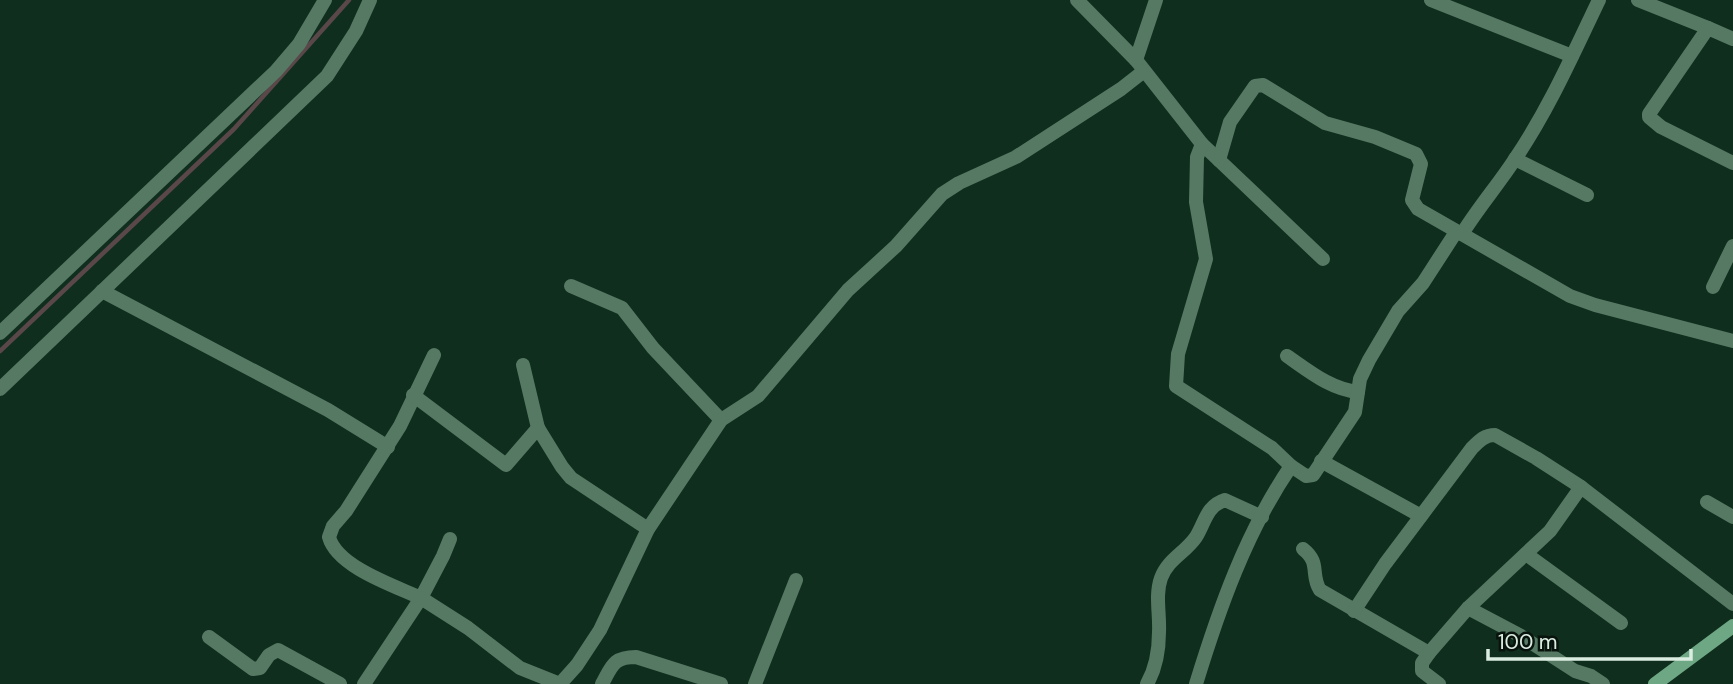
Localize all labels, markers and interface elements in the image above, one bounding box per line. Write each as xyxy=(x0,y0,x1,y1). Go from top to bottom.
scale bar xyxy=(1488,618,1691,662)
text: 100 m xyxy=(1498,628,1558,656)

